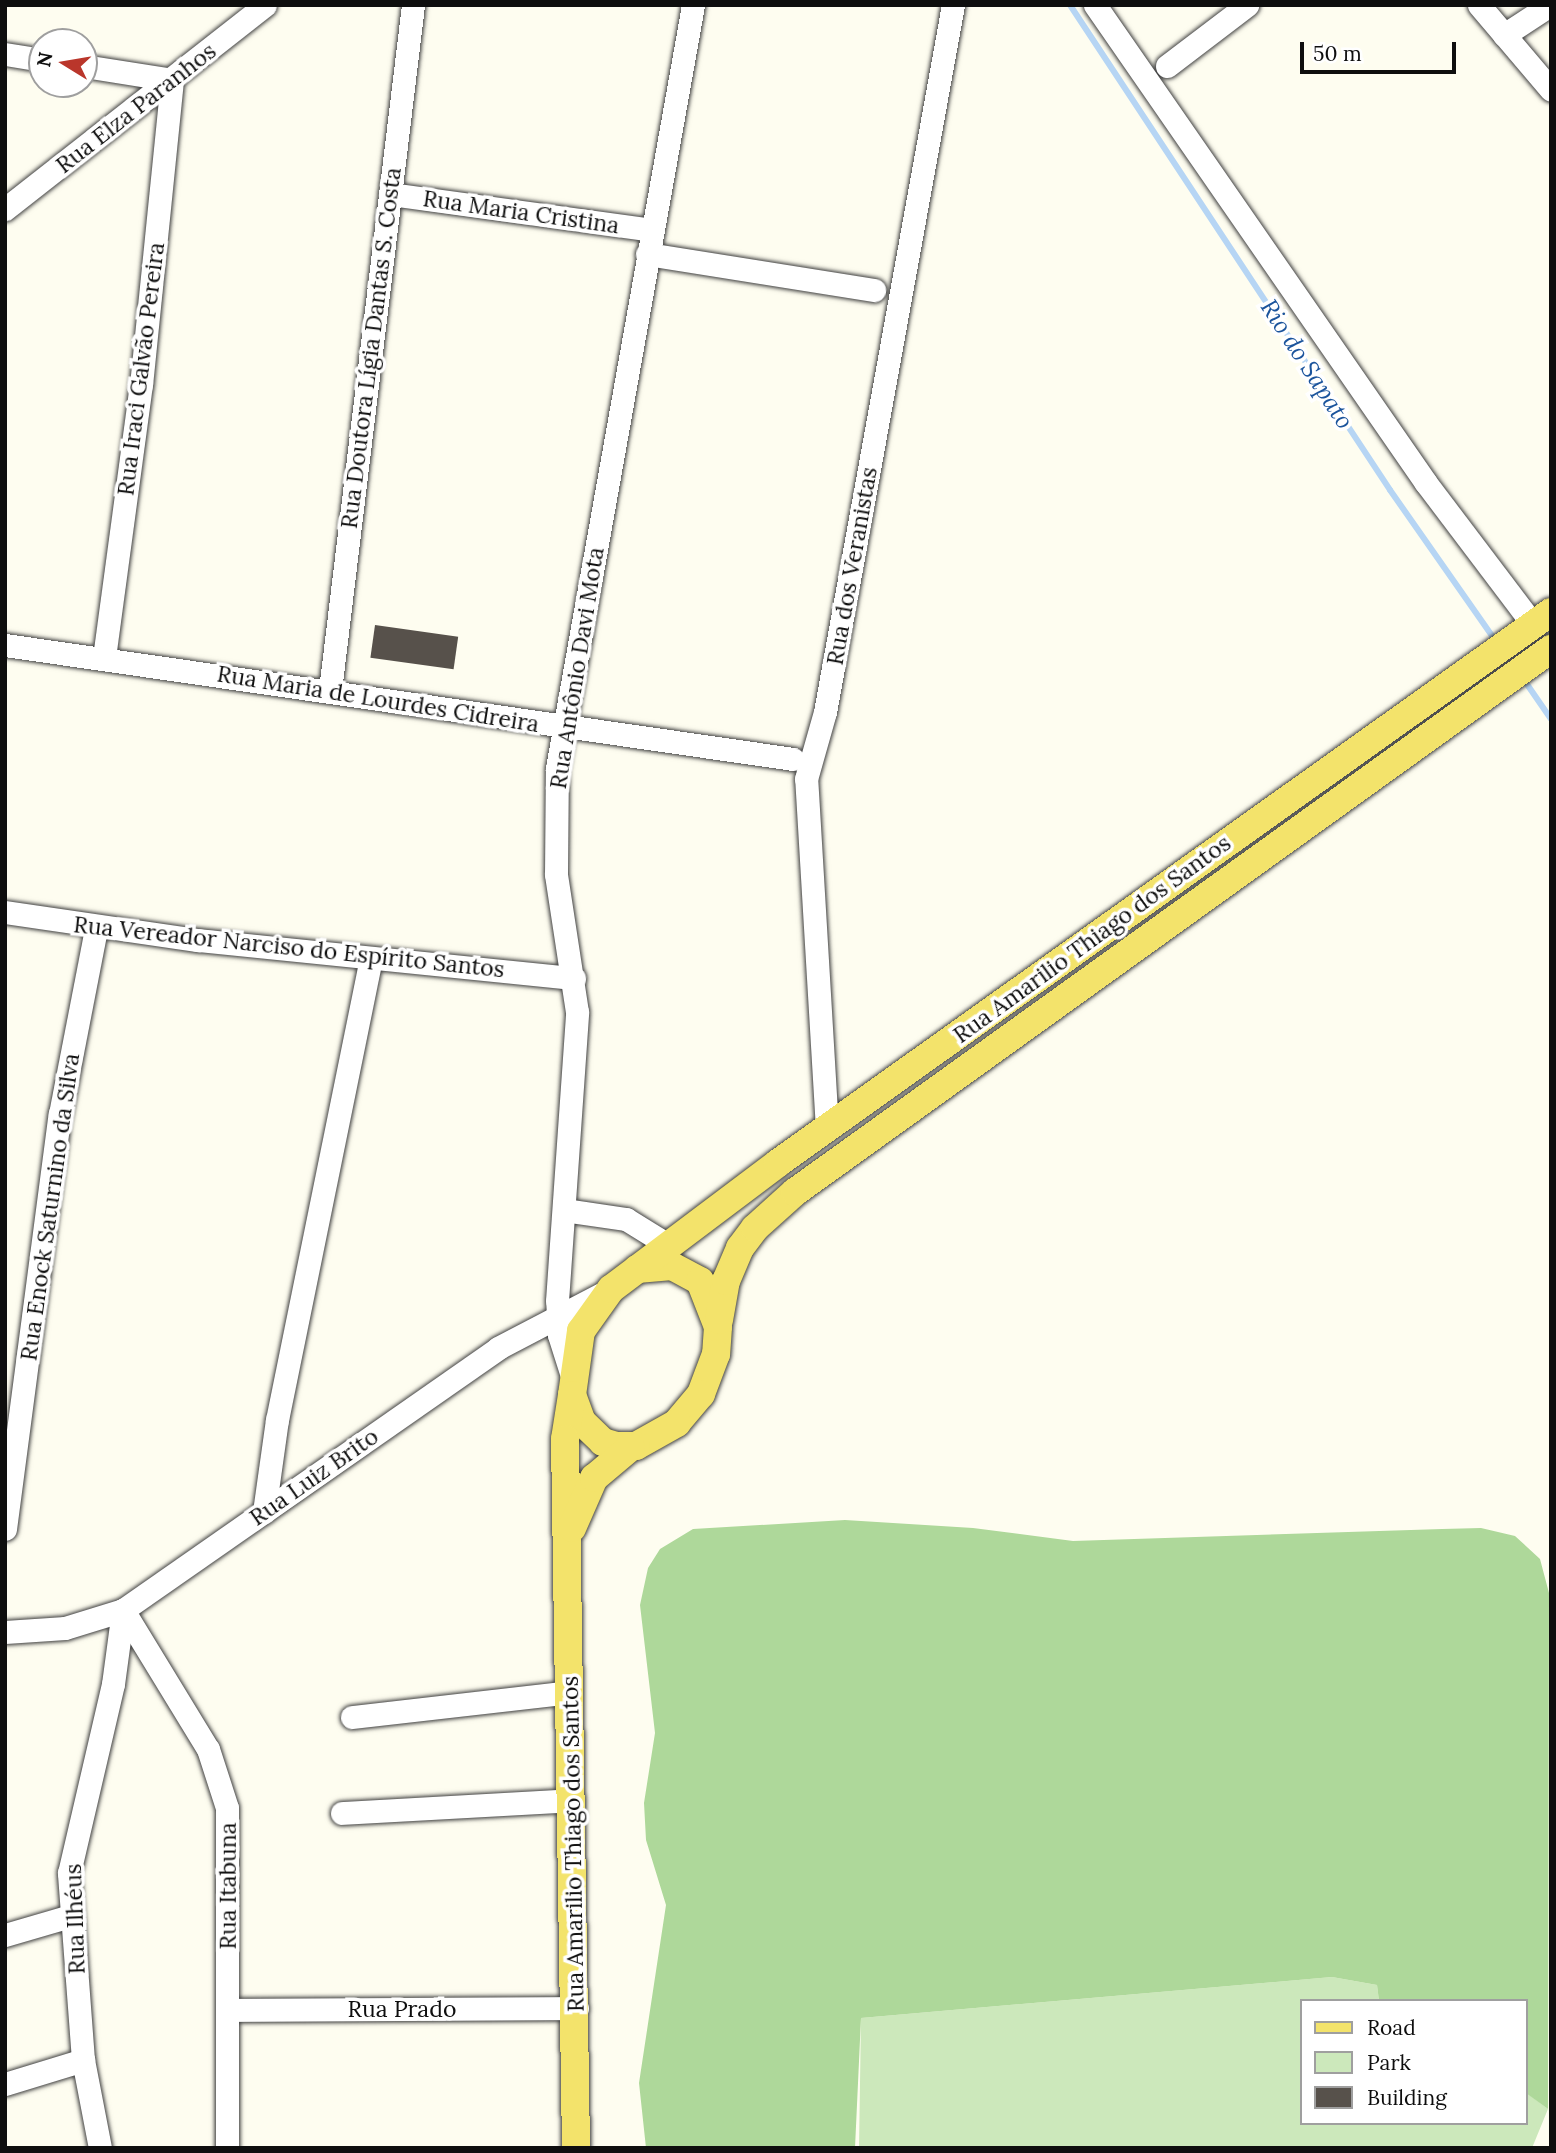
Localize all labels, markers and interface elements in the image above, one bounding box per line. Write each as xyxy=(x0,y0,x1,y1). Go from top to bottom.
north arrow xyxy=(28,28,98,98)
scale bar xyxy=(1304,28,1460,72)
street label: Rua Elza Paranhos xyxy=(50,37,222,179)
text: 50 m xyxy=(1313,40,1362,67)
text: N xyxy=(31,50,58,69)
street label: Rua Doutora Lígia Dantas S. Costa xyxy=(335,166,407,530)
street label: Rua Maria Cristina xyxy=(421,185,621,239)
street label: Rua Iraci Galvão Pereira xyxy=(112,241,170,497)
water label: Rio do Sapato xyxy=(1254,294,1360,434)
street label: Rua dos Veranistas xyxy=(821,465,883,667)
street label: Rua Antônio Davi Mota xyxy=(544,545,610,791)
street label: Rua Maria de Lourdes Cidreira xyxy=(215,660,541,738)
street label: Rua Amarilio Thiago dos Santos xyxy=(948,829,1236,1049)
street label: Rua Vereador Narciso do Espírito Santos xyxy=(72,911,506,983)
street label: Rua Enock Saturnino da Silva xyxy=(15,1052,85,1362)
street label: Rua Luiz Brito xyxy=(244,1422,384,1532)
street label: Rua Amarilio Thiago dos Santos xyxy=(556,1676,590,2012)
street label: Rua Itabuna xyxy=(214,1822,242,1950)
street label: Rua Ilhéus xyxy=(59,1863,91,1975)
street label: Rua Prado xyxy=(348,1995,456,2023)
legend xyxy=(1300,1999,1528,2125)
text: Road xyxy=(1367,2014,1416,2041)
text: Park xyxy=(1367,2049,1411,2076)
text: Building xyxy=(1367,2084,1447,2111)

